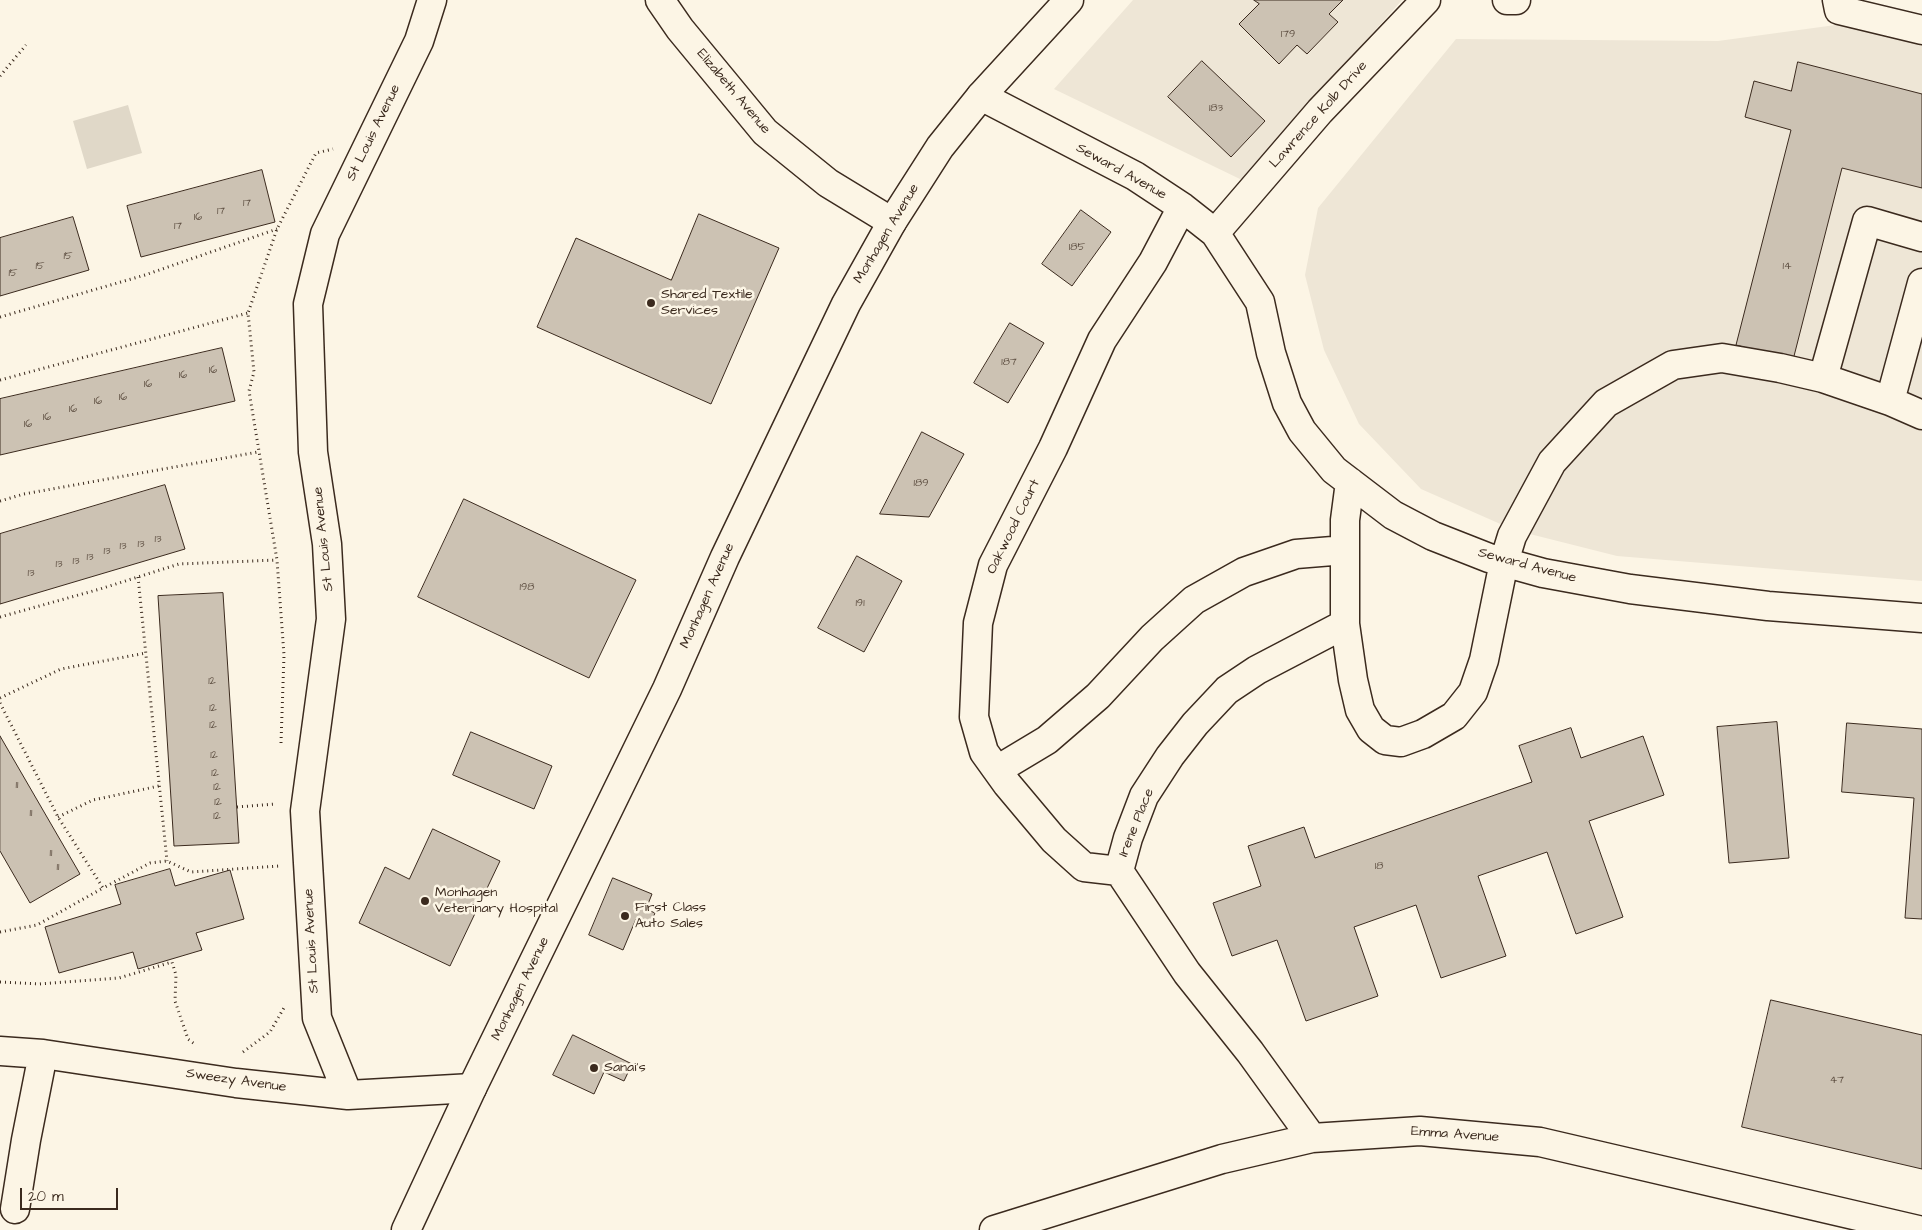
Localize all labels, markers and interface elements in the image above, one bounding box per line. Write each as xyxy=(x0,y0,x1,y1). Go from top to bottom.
house number: 179 xyxy=(1281,28,1295,42)
street label: Elizabeth Avenue xyxy=(693,46,773,138)
street label: Lawrence Kolb Drive xyxy=(1267,58,1371,172)
street label: St Louis Avenue xyxy=(343,82,405,184)
house number: 183 xyxy=(1209,102,1223,116)
street label: Seward Avenue xyxy=(1073,140,1169,204)
street label: Monhagen Avenue xyxy=(851,181,923,287)
house number: 17 xyxy=(243,197,251,211)
house number: 17 xyxy=(217,205,225,219)
house number: 16 xyxy=(194,211,202,225)
house number: 17 xyxy=(174,220,182,234)
house number: 185 xyxy=(1069,241,1085,255)
house number: 15 xyxy=(63,250,73,264)
house number: 15 xyxy=(35,260,45,274)
house number: 14 xyxy=(1783,260,1791,274)
house number: 15 xyxy=(8,267,18,281)
place label: Shared Textile Services xyxy=(661,287,753,320)
marker: Shared Textile Services xyxy=(645,297,657,309)
house number: 187 xyxy=(1001,356,1017,370)
house number: 16 xyxy=(209,364,217,378)
house number: 16 xyxy=(179,369,187,383)
house number: 16 xyxy=(144,378,152,392)
house number: 16 xyxy=(119,391,127,405)
house number: 16 xyxy=(94,395,102,409)
house number: 16 xyxy=(69,403,77,417)
house number: 16 xyxy=(43,411,51,425)
house number: 16 xyxy=(24,418,32,432)
house number: 189 xyxy=(914,477,928,491)
street label: Oakwood Court xyxy=(984,477,1044,577)
street label: St Louis Avenue xyxy=(310,486,338,592)
house number: 13 xyxy=(154,533,162,547)
house number: 13 xyxy=(137,538,145,552)
house number: 13 xyxy=(119,540,127,554)
street label: Monhagen Avenue xyxy=(677,541,739,651)
house number: 13 xyxy=(103,545,111,559)
street label: Seward Avenue xyxy=(1476,545,1578,587)
house number: 13 xyxy=(86,551,94,565)
house number: 13 xyxy=(72,555,80,569)
house number: 13 xyxy=(55,558,63,572)
house number: 13 xyxy=(27,567,35,581)
house number: 198 xyxy=(520,581,534,595)
house number: 191 xyxy=(855,597,865,611)
house number: 12 xyxy=(208,675,216,689)
house number: 12 xyxy=(209,702,217,716)
house number: 12 xyxy=(209,719,217,733)
house number: 12 xyxy=(210,749,218,763)
house number: 12 xyxy=(211,767,219,781)
house number: 11 xyxy=(16,779,18,793)
house number: 12 xyxy=(213,781,221,795)
street label: Irene Place xyxy=(1116,786,1158,860)
house number: 12 xyxy=(214,796,222,810)
house number: 11 xyxy=(30,807,32,821)
house number: 12 xyxy=(213,810,221,824)
house number: 11 xyxy=(50,847,52,861)
house number: 18 xyxy=(1375,860,1383,874)
house number: 11 xyxy=(57,861,59,875)
place label: Monhagen Veterinary Hospital xyxy=(435,885,558,918)
street label: St Louis Avenue xyxy=(301,888,323,994)
marker: Monhagen Veterinary Hospital xyxy=(419,895,431,907)
place label: First Class Auto Sales xyxy=(635,900,706,932)
marker: First Class Auto Sales xyxy=(619,910,631,922)
street label: Monhagen Avenue xyxy=(489,934,553,1044)
place label: Sanai's xyxy=(604,1060,646,1076)
marker: Sanai's xyxy=(588,1062,600,1074)
street label: Sweezy Avenue xyxy=(185,1066,287,1096)
house number: 47 xyxy=(1830,1074,1844,1088)
street label: Emma Avenue xyxy=(1410,1124,1500,1146)
scale bar xyxy=(22,1178,120,1210)
text: 20 m xyxy=(28,1186,64,1207)

